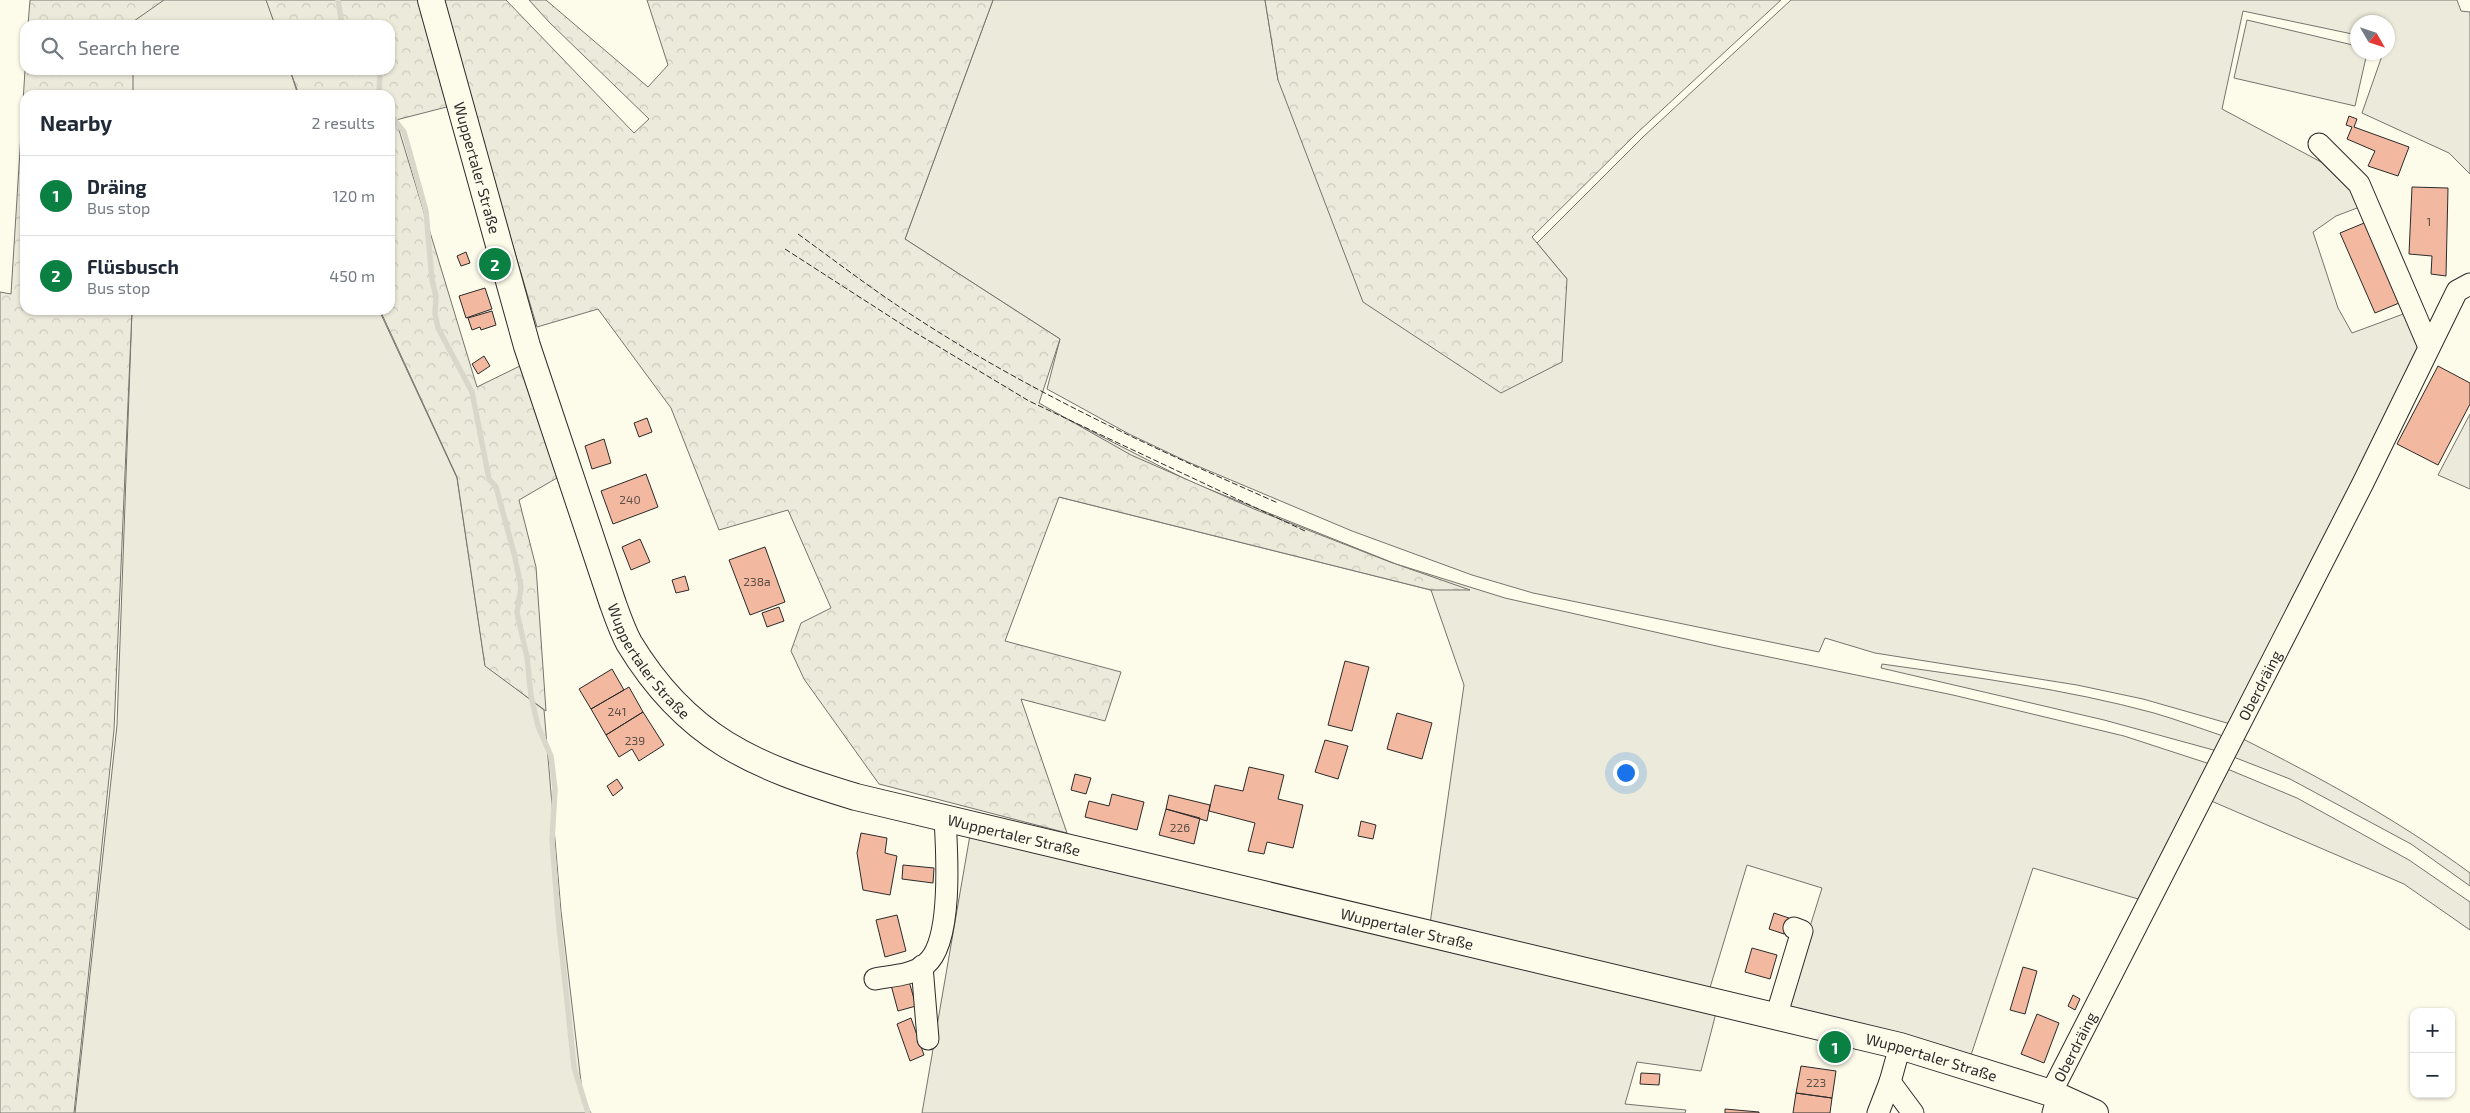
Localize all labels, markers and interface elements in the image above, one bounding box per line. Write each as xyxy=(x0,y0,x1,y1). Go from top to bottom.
north arrow xyxy=(2350,15,2395,60)
search box xyxy=(20,20,395,75)
icon: search xyxy=(38,34,66,62)
text: Search here xyxy=(78,36,180,59)
street label: Wuppertaler Straße xyxy=(451,100,504,236)
text: Nearby xyxy=(40,110,112,135)
text: 2 results xyxy=(312,113,375,132)
text: Dräing xyxy=(87,175,147,198)
text: 1 xyxy=(53,186,59,205)
text: 120 m xyxy=(332,186,375,205)
text: Bus stop xyxy=(87,198,150,217)
house number: 1 xyxy=(2427,214,2431,228)
pin: 2 xyxy=(479,245,511,283)
text: Flüsbusch xyxy=(87,255,179,278)
text: 2 xyxy=(51,266,61,285)
text: 450 m xyxy=(329,266,375,285)
text: Bus stop xyxy=(87,278,150,297)
house number: 240 xyxy=(619,492,641,506)
house number: 238a xyxy=(743,574,771,588)
street label: Wuppertaler Straße xyxy=(605,601,694,722)
street label: Oberdräing xyxy=(2234,647,2285,723)
house number: 241 xyxy=(608,704,626,718)
house number: 239 xyxy=(625,733,645,747)
your location xyxy=(1613,760,1639,786)
street label: Wuppertaler Straße xyxy=(946,810,1082,859)
house number: 226 xyxy=(1170,820,1190,834)
street label: Wuppertaler Straße xyxy=(1339,904,1475,953)
street label: Oberdräing xyxy=(2049,1008,2100,1085)
map controls xyxy=(2410,1008,2455,1098)
button: + xyxy=(2410,1008,2455,1053)
pin: 1 xyxy=(1819,1028,1851,1066)
street label: Wuppertaler Straße xyxy=(1864,1029,1999,1085)
button: − xyxy=(2410,1053,2455,1098)
house number: 223 xyxy=(1806,1075,1826,1089)

